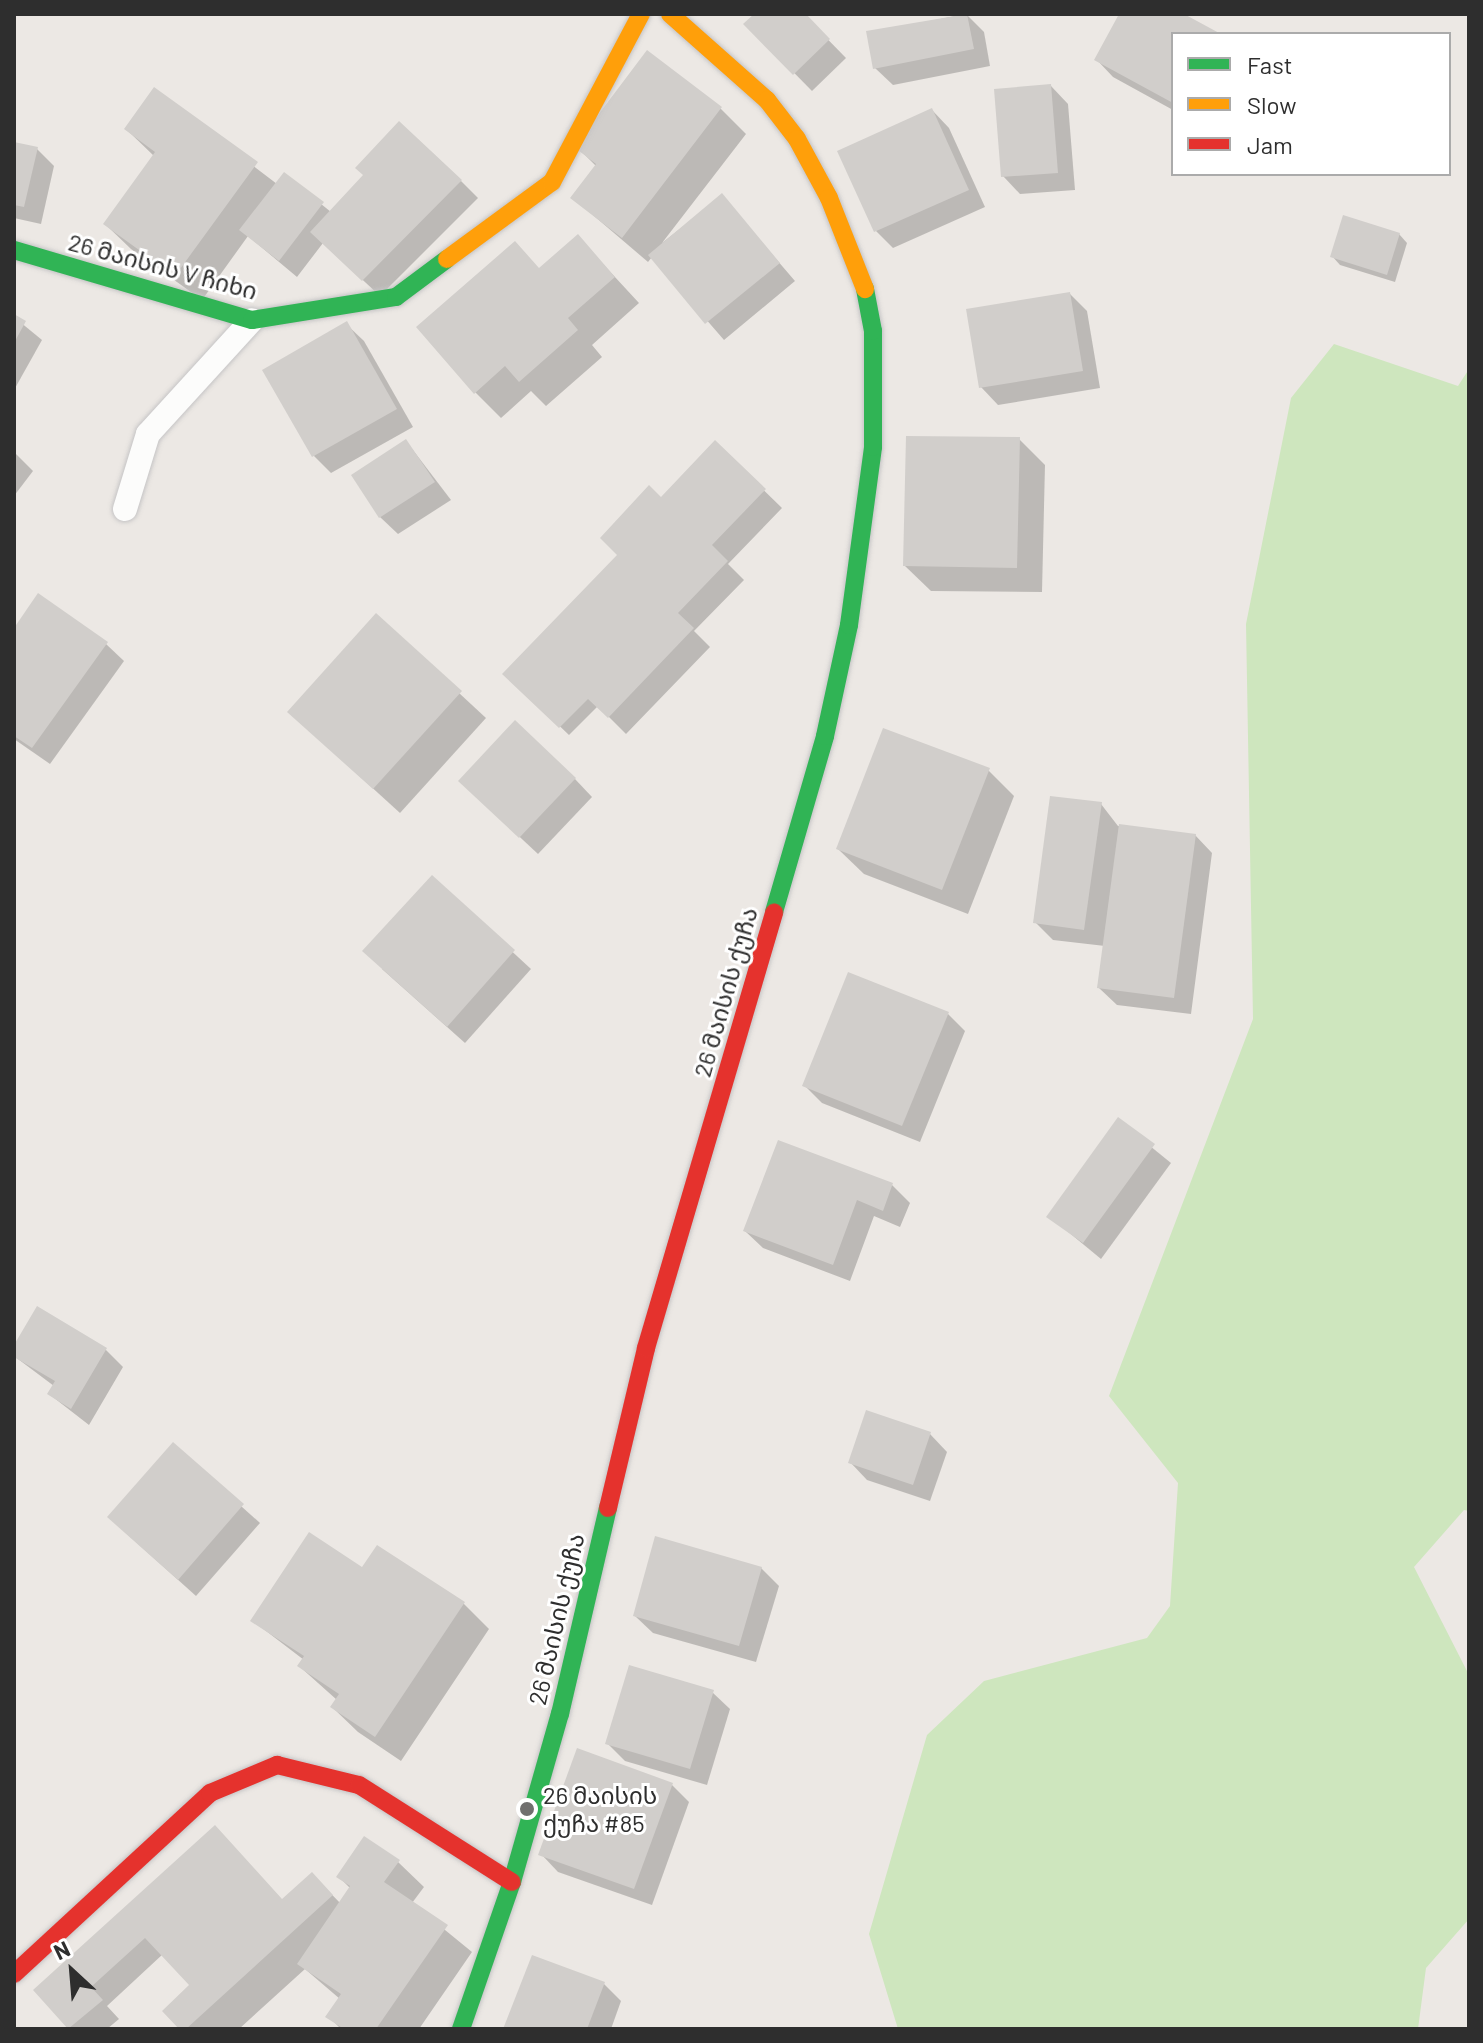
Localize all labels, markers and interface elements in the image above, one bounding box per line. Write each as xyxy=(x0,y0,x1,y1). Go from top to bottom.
legend xyxy=(1171,32,1451,176)
text: Fast xyxy=(1247,50,1292,79)
text: Slow xyxy=(1247,90,1296,119)
text: Jam xyxy=(1247,130,1293,159)
street label: 26 მაისის V ჩიხი xyxy=(65,227,261,305)
street label: 26 მაისის ქუჩა xyxy=(687,904,763,1080)
street label: 26 მაისის ქუჩა xyxy=(522,1530,590,1708)
place label: 26 მაისის ქუჩა #85 xyxy=(543,1781,657,1837)
marker: 26 მაისის ქუჩა #85 xyxy=(518,1800,536,1818)
north arrow xyxy=(32,1931,112,2011)
text: N xyxy=(49,1935,74,1964)

